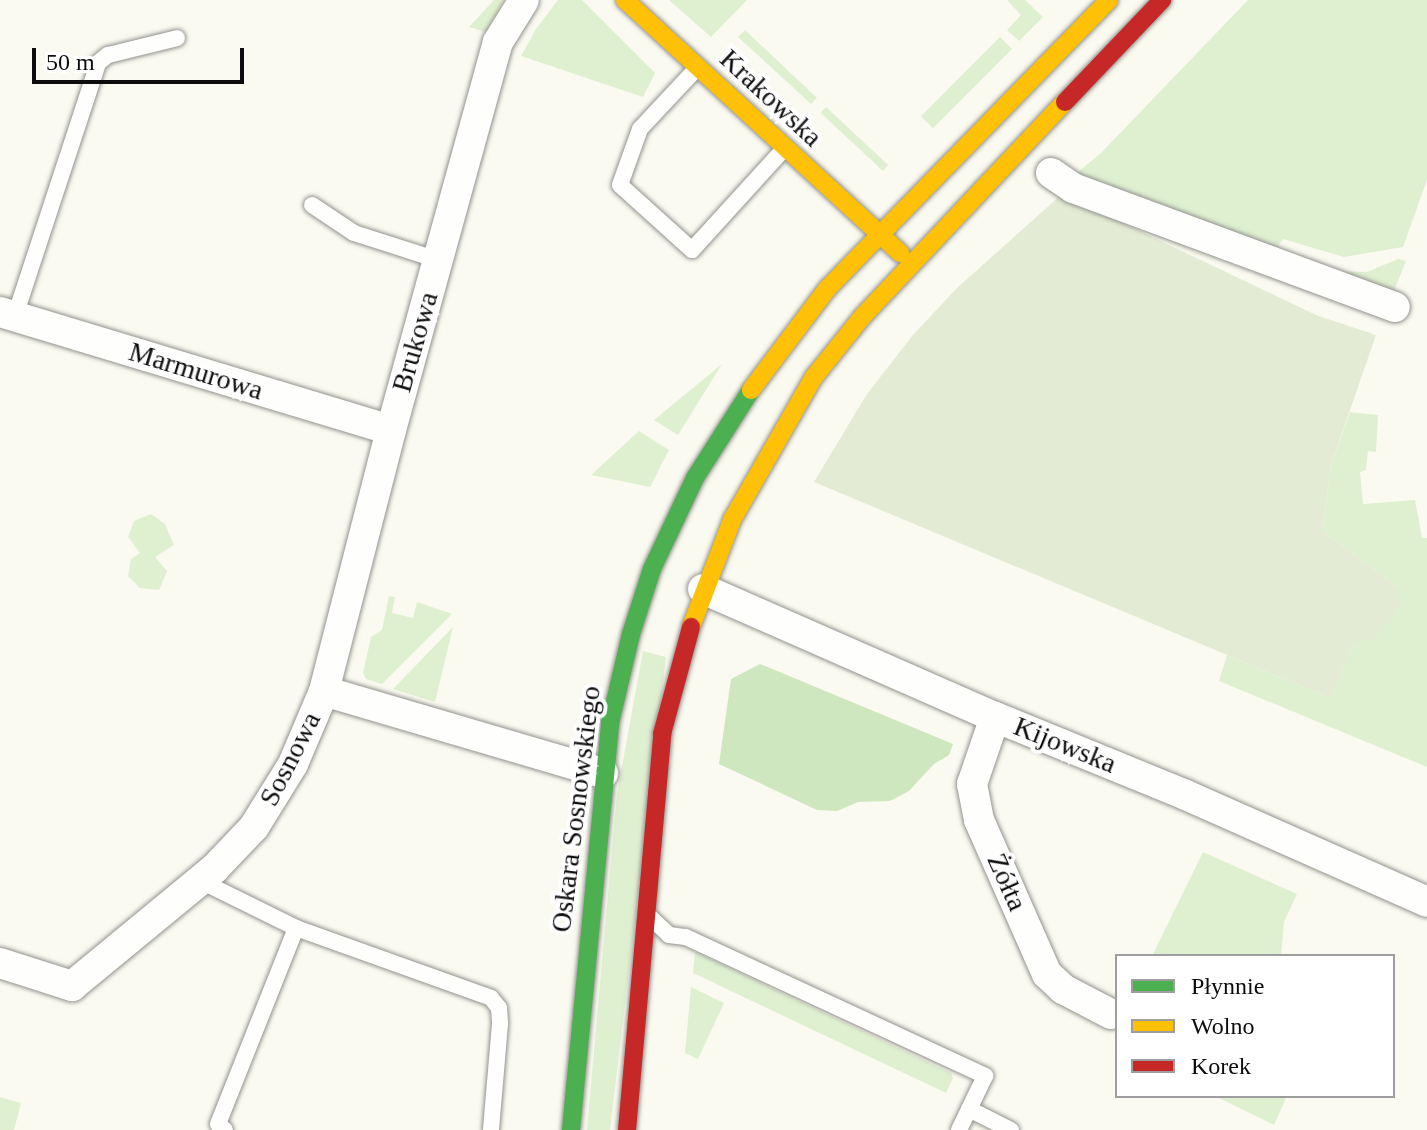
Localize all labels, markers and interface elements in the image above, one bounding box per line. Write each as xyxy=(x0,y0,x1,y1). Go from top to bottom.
scale bar xyxy=(36,32,248,82)
street label: Krakowska xyxy=(713,42,829,154)
text: 50 m xyxy=(46,49,95,75)
street label: Brukowa xyxy=(385,288,445,396)
street label: Marmurowa xyxy=(125,335,267,407)
street label: Oskara Sosnowskiego xyxy=(544,684,608,934)
street label: Sosnowa xyxy=(252,706,328,812)
street label: Kijowska xyxy=(1009,709,1121,781)
street label: Żółta xyxy=(980,848,1034,916)
legend xyxy=(1115,954,1395,1098)
text: Płynnie xyxy=(1191,973,1264,999)
text: Wolno xyxy=(1191,1013,1254,1039)
text: Korek xyxy=(1191,1053,1251,1079)

